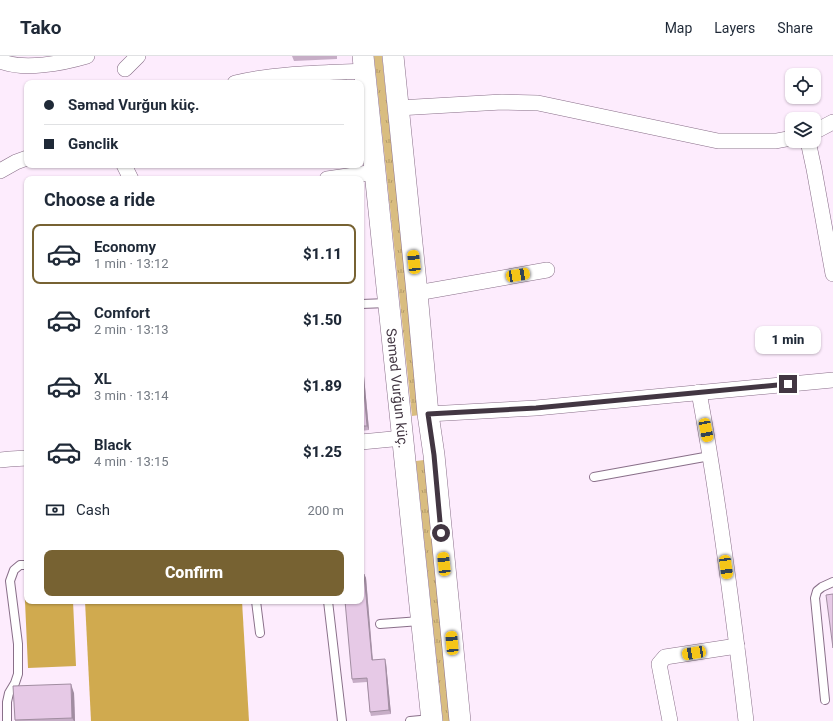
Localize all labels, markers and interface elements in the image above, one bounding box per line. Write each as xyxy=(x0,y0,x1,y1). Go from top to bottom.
text: Tako xyxy=(20,16,61,39)
text: Map xyxy=(665,20,692,36)
text: Layers xyxy=(714,20,755,36)
text: Share xyxy=(777,20,813,36)
map controls xyxy=(785,68,821,148)
button: locate xyxy=(785,68,821,104)
text: Səməd Vurğun küç. xyxy=(68,96,199,114)
button: layers xyxy=(785,112,821,148)
text: Gənclik xyxy=(68,135,118,153)
text: Choose a ride xyxy=(44,189,155,210)
icon: car xyxy=(46,236,82,272)
text: Economy xyxy=(94,238,156,256)
text: $1.11 xyxy=(303,245,342,263)
car xyxy=(407,249,421,275)
text: 1 min · 13:12 xyxy=(94,256,169,271)
car xyxy=(505,267,531,283)
icon: car xyxy=(46,302,82,338)
text: Comfort xyxy=(94,304,150,322)
text: $1.50 xyxy=(303,311,342,329)
text: 2 min · 13:13 xyxy=(94,322,169,337)
callout: 1 min xyxy=(755,326,821,354)
street label: Səməd Vurğun küç. xyxy=(383,327,412,449)
text: 1 min xyxy=(772,332,804,347)
icon: car xyxy=(46,368,82,404)
text: XL xyxy=(94,370,112,388)
route end xyxy=(779,375,797,393)
text: $1.89 xyxy=(303,377,342,395)
text: 3 min · 13:14 xyxy=(94,388,169,403)
car xyxy=(698,417,714,443)
icon: car xyxy=(46,434,82,470)
text: Black xyxy=(94,436,131,454)
text: $1.25 xyxy=(303,443,342,461)
text: 4 min · 13:15 xyxy=(94,454,169,469)
icon: cash xyxy=(44,499,66,521)
text: Cash xyxy=(76,501,110,519)
text: 200 m xyxy=(307,503,344,518)
route start xyxy=(432,524,450,542)
button: Confirm xyxy=(44,550,344,596)
car xyxy=(437,551,451,577)
car xyxy=(718,554,734,580)
car xyxy=(445,631,459,655)
car xyxy=(681,645,707,661)

